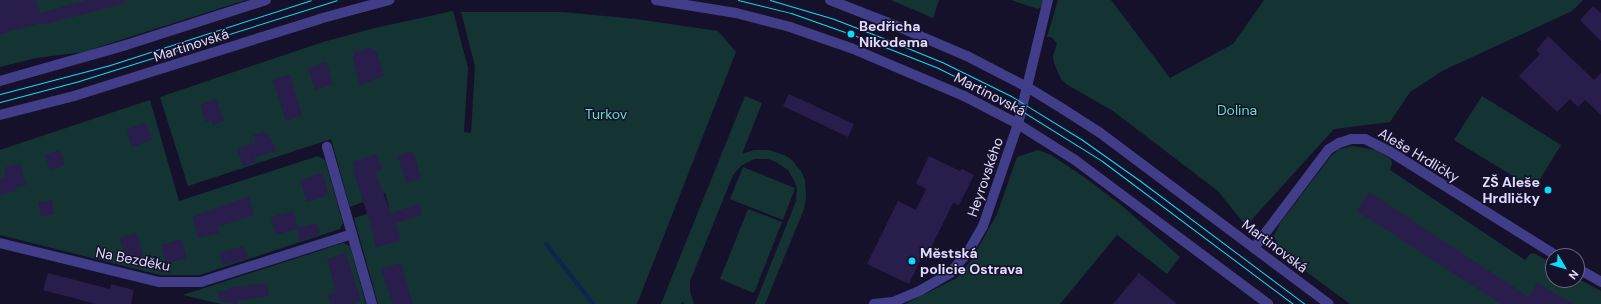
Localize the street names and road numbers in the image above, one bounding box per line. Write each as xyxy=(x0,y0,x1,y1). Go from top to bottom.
street label: Martinovská xyxy=(151,25,231,65)
street label: Martinovská xyxy=(951,69,1029,119)
street label: Aleše Hrdličky xyxy=(1375,124,1463,186)
street label: Heyrovského xyxy=(964,135,1006,219)
street label: Martinovská xyxy=(1239,216,1311,276)
street label: Na Bezděku xyxy=(94,244,172,274)

